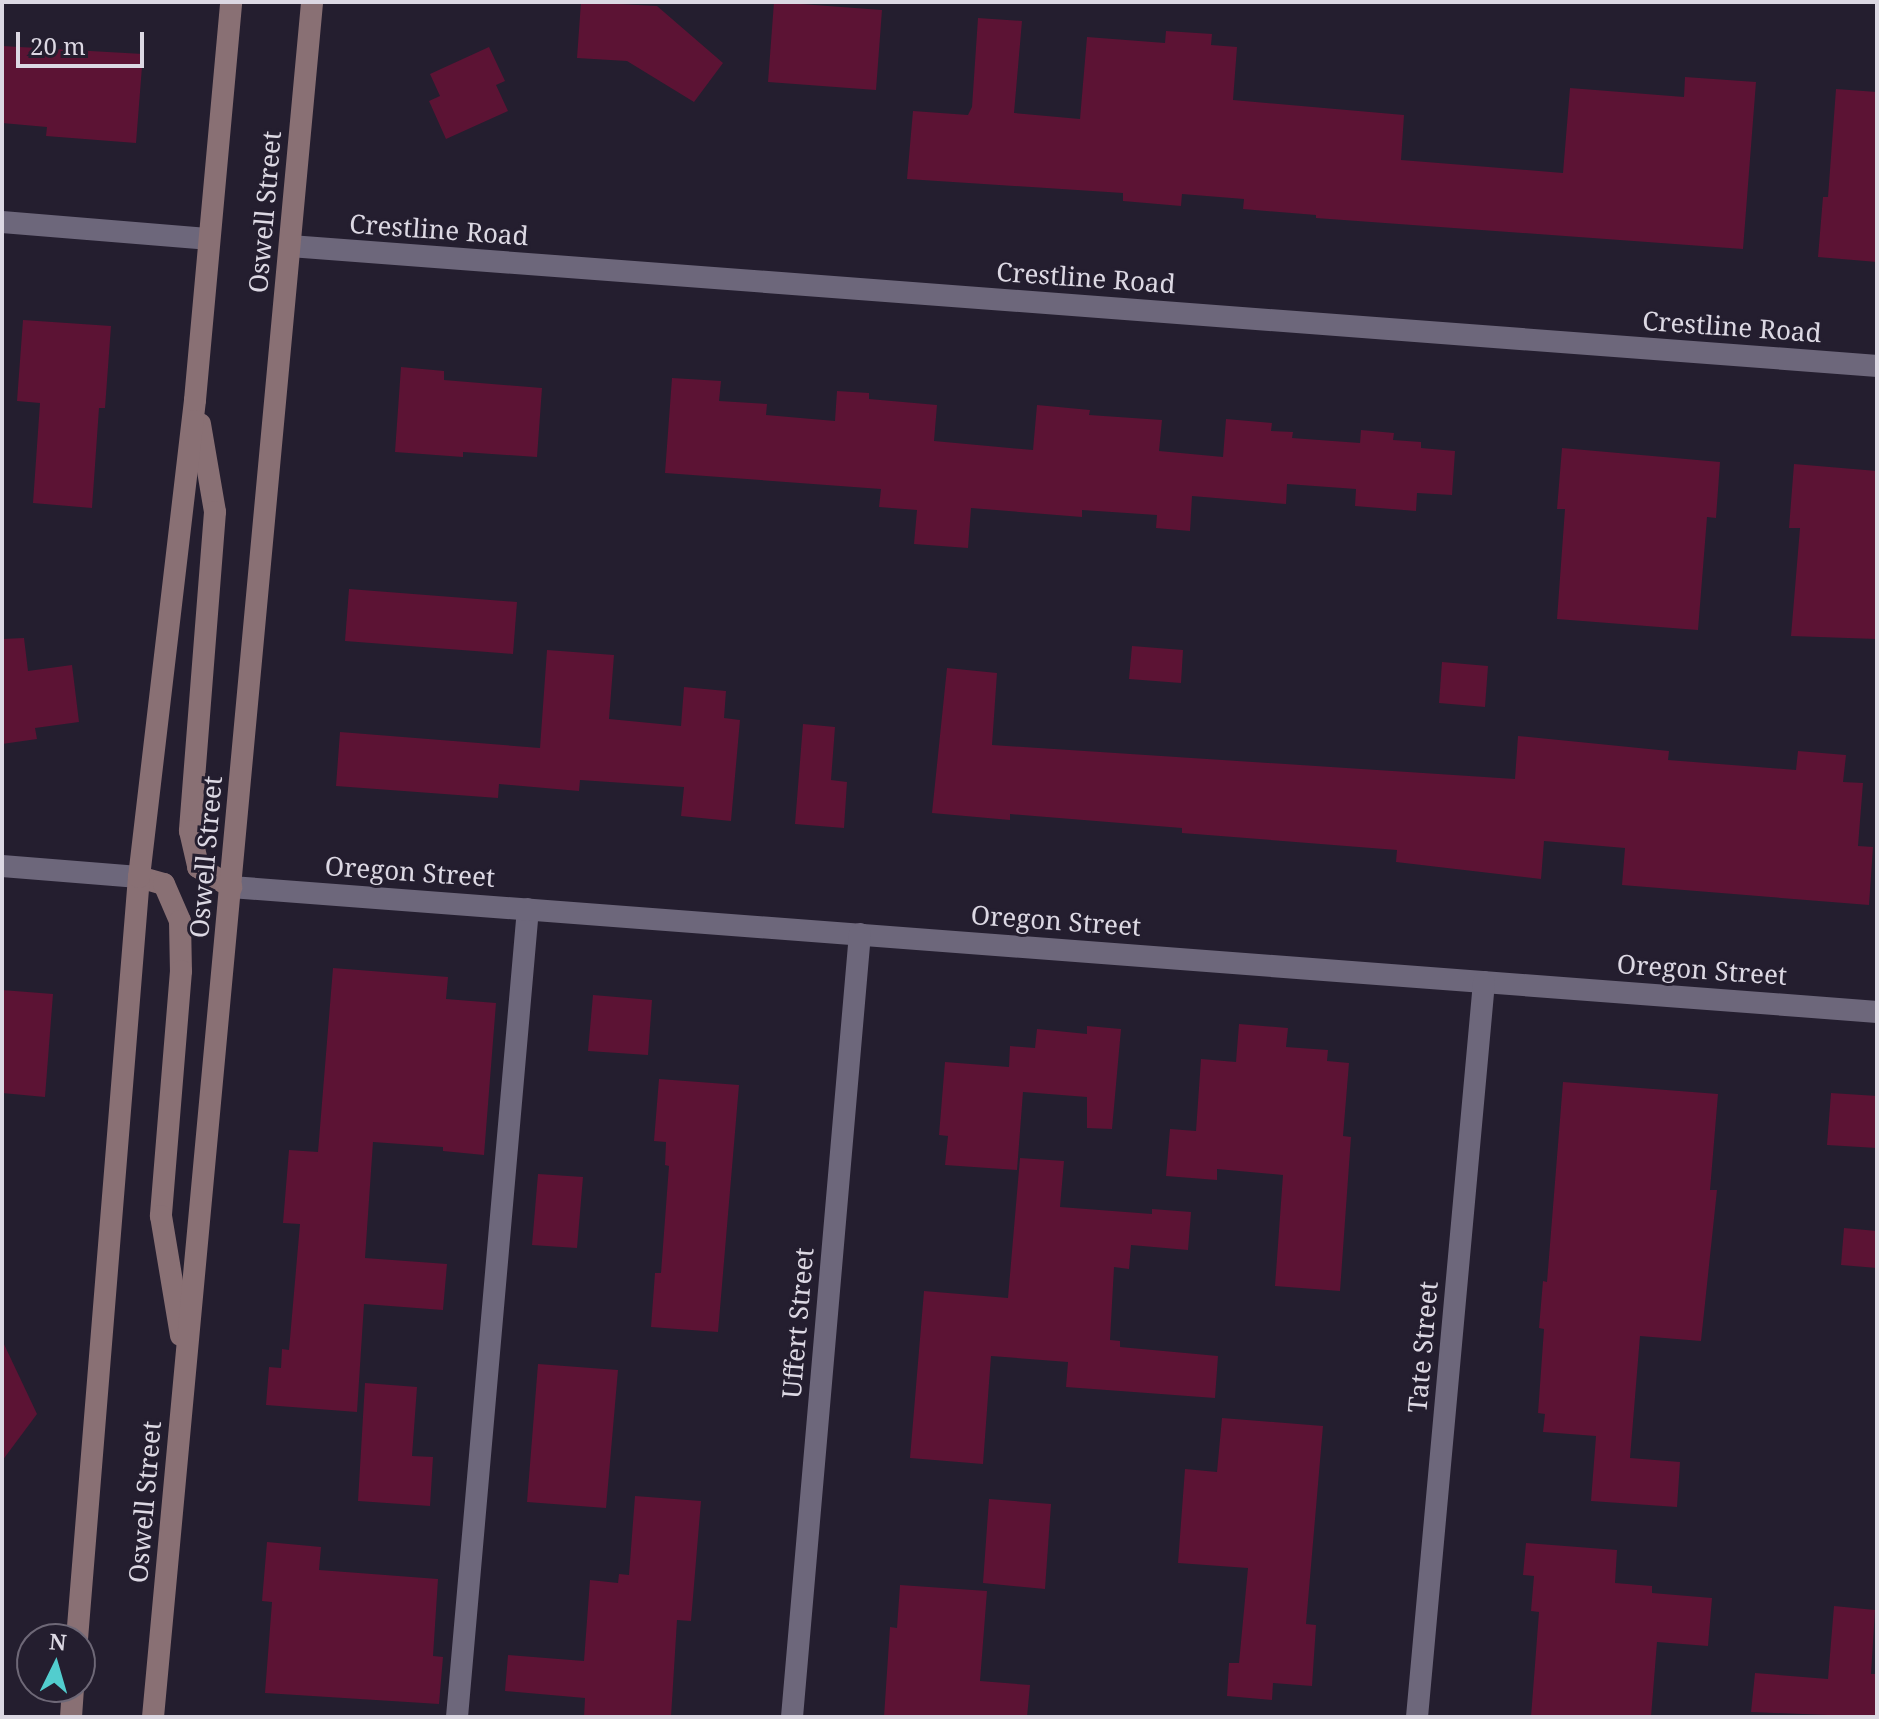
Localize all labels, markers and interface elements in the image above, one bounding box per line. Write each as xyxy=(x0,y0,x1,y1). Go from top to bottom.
scale bar xyxy=(20,16,148,66)
text: 20 m xyxy=(30,29,86,62)
street label: Oswell Street xyxy=(242,130,288,294)
street label: Crestline Road xyxy=(348,208,530,252)
street label: Crestline Road xyxy=(995,256,1177,300)
street label: Crestline Road xyxy=(1641,305,1823,349)
street label: Oswell Street xyxy=(183,775,229,939)
street label: Oregon Street xyxy=(324,850,496,894)
street label: Oregon Street xyxy=(970,899,1142,943)
street label: Oregon Street xyxy=(1616,948,1788,992)
street label: Uffert Street xyxy=(776,1246,820,1400)
street label: Tate Street xyxy=(1402,1280,1444,1414)
street label: Oswell Street xyxy=(122,1420,168,1584)
north arrow xyxy=(16,1623,96,1703)
text: N xyxy=(48,1625,68,1657)

